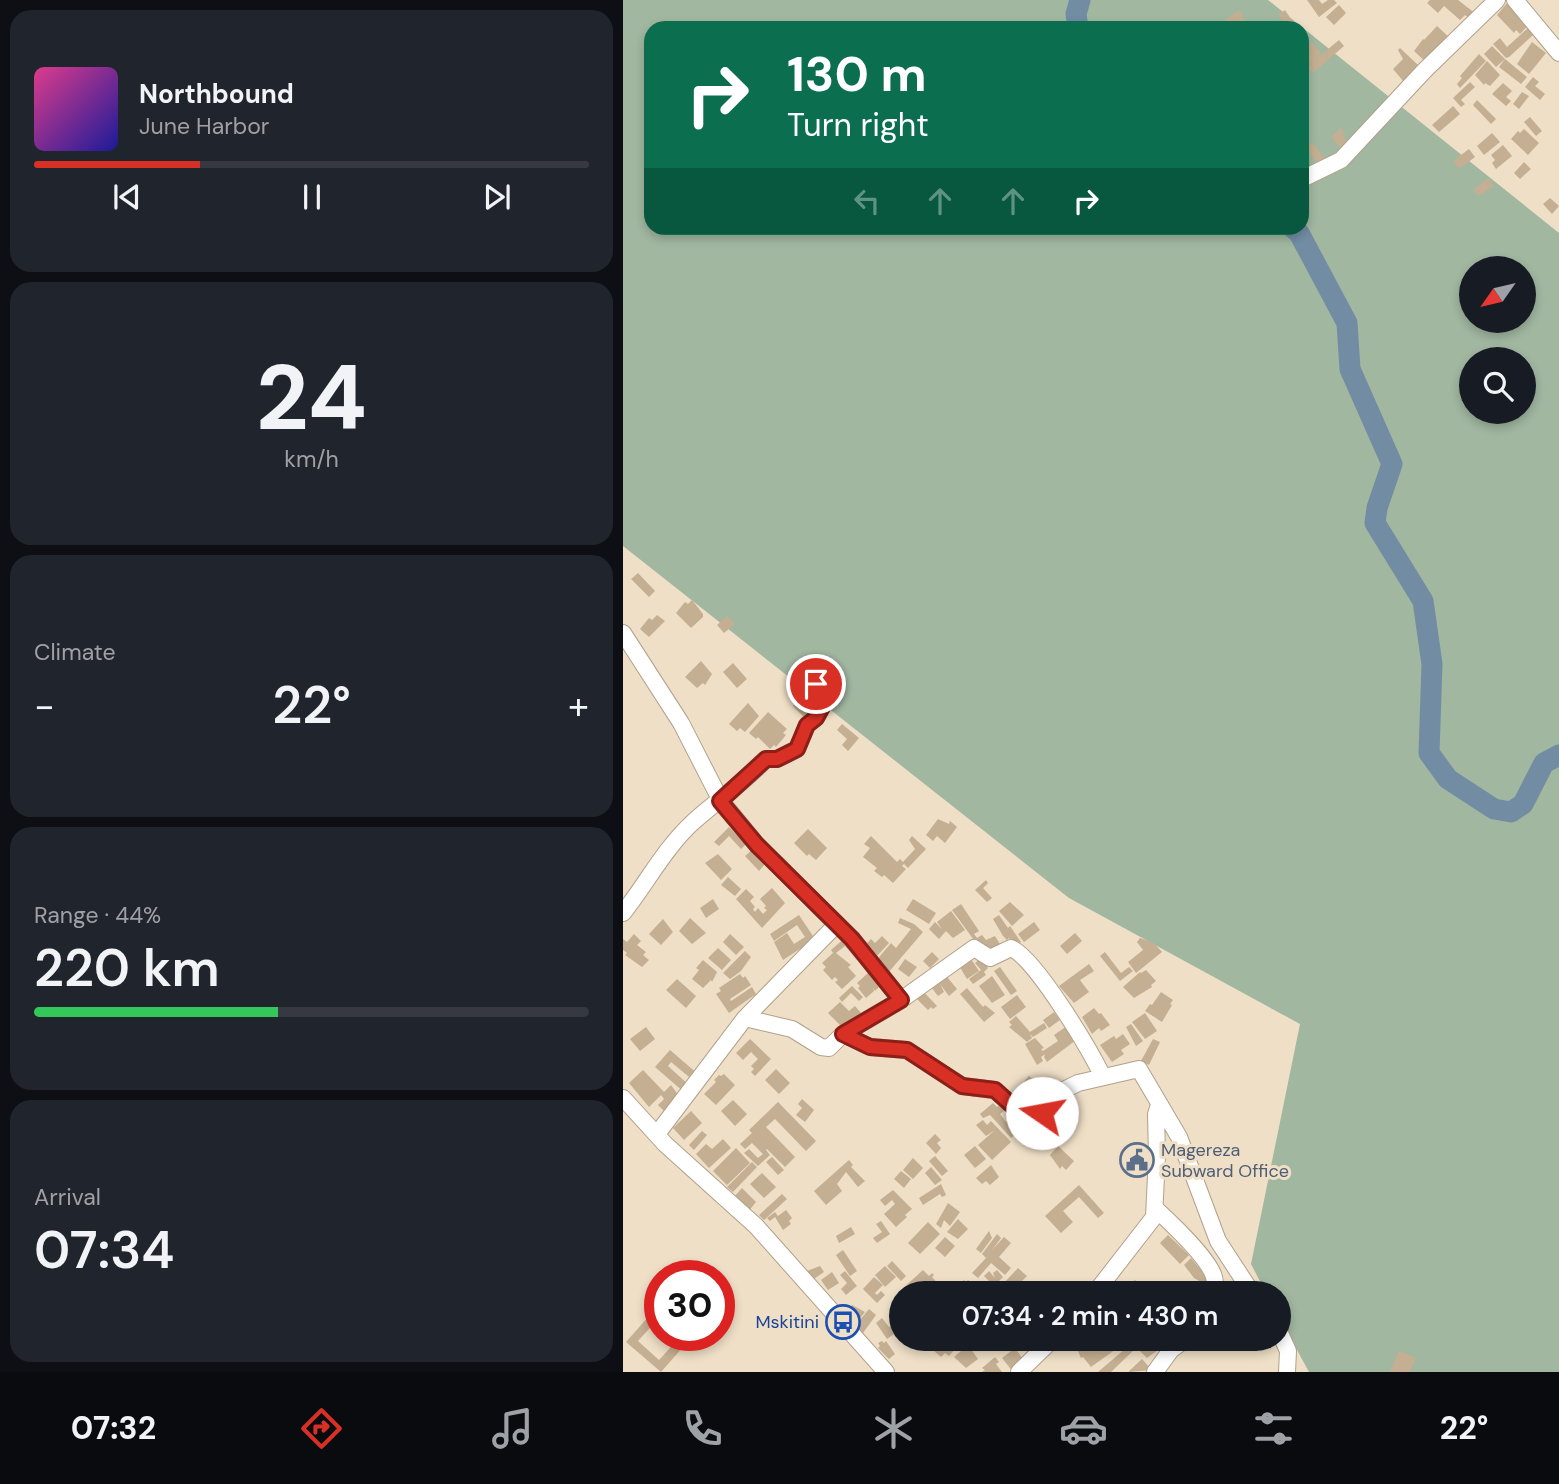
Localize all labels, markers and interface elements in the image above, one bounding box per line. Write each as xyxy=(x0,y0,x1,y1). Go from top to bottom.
text: 130 m xyxy=(787,42,927,106)
icon: right xyxy=(672,49,763,140)
text: Northbound xyxy=(139,77,294,111)
text: Turn right xyxy=(787,104,929,146)
text: June Harbor xyxy=(139,111,269,141)
icon: previous xyxy=(108,178,146,216)
icon: pause xyxy=(293,178,331,216)
icon: next xyxy=(478,178,516,216)
icon: left xyxy=(848,182,886,220)
icon: ahead xyxy=(921,182,959,220)
icon: ahead xyxy=(994,182,1032,220)
icon: right xyxy=(1067,182,1105,220)
north arrow xyxy=(1459,256,1537,332)
map controls xyxy=(1459,256,1536,424)
text: 24 xyxy=(256,339,367,457)
button: search xyxy=(1459,347,1536,424)
text: km/h xyxy=(284,444,339,474)
text: Climate xyxy=(34,637,116,667)
pin xyxy=(786,654,846,714)
icon: arrive xyxy=(797,665,835,703)
text: 22° xyxy=(272,671,351,739)
text: − xyxy=(34,681,55,731)
text: + xyxy=(568,681,589,731)
text: Range · 44% xyxy=(34,900,161,930)
text: 220 km xyxy=(34,934,220,1002)
position arrow xyxy=(1005,1076,1079,1150)
place label: Magereza Subward Office xyxy=(1161,1138,1289,1183)
public building icon: Magereza Subward Office xyxy=(1118,1141,1156,1179)
text: Arrival xyxy=(34,1182,101,1212)
text: 07:34 xyxy=(34,1216,175,1284)
speed limit sign: 30 xyxy=(644,1260,735,1351)
text: 07:34 · 2 min · 430 m xyxy=(962,1299,1218,1333)
bus stop icon: Mskitini xyxy=(824,1303,862,1341)
place label: Mskitini xyxy=(755,1310,819,1334)
icon: directions xyxy=(297,1404,346,1453)
icon: music xyxy=(488,1404,537,1453)
icon: phone xyxy=(678,1404,727,1453)
icon: climate xyxy=(869,1404,918,1453)
icon: car xyxy=(1059,1404,1108,1453)
icon: filters xyxy=(1249,1404,1298,1453)
text: 07:32 xyxy=(71,1407,156,1449)
text: 22° xyxy=(1440,1407,1488,1449)

